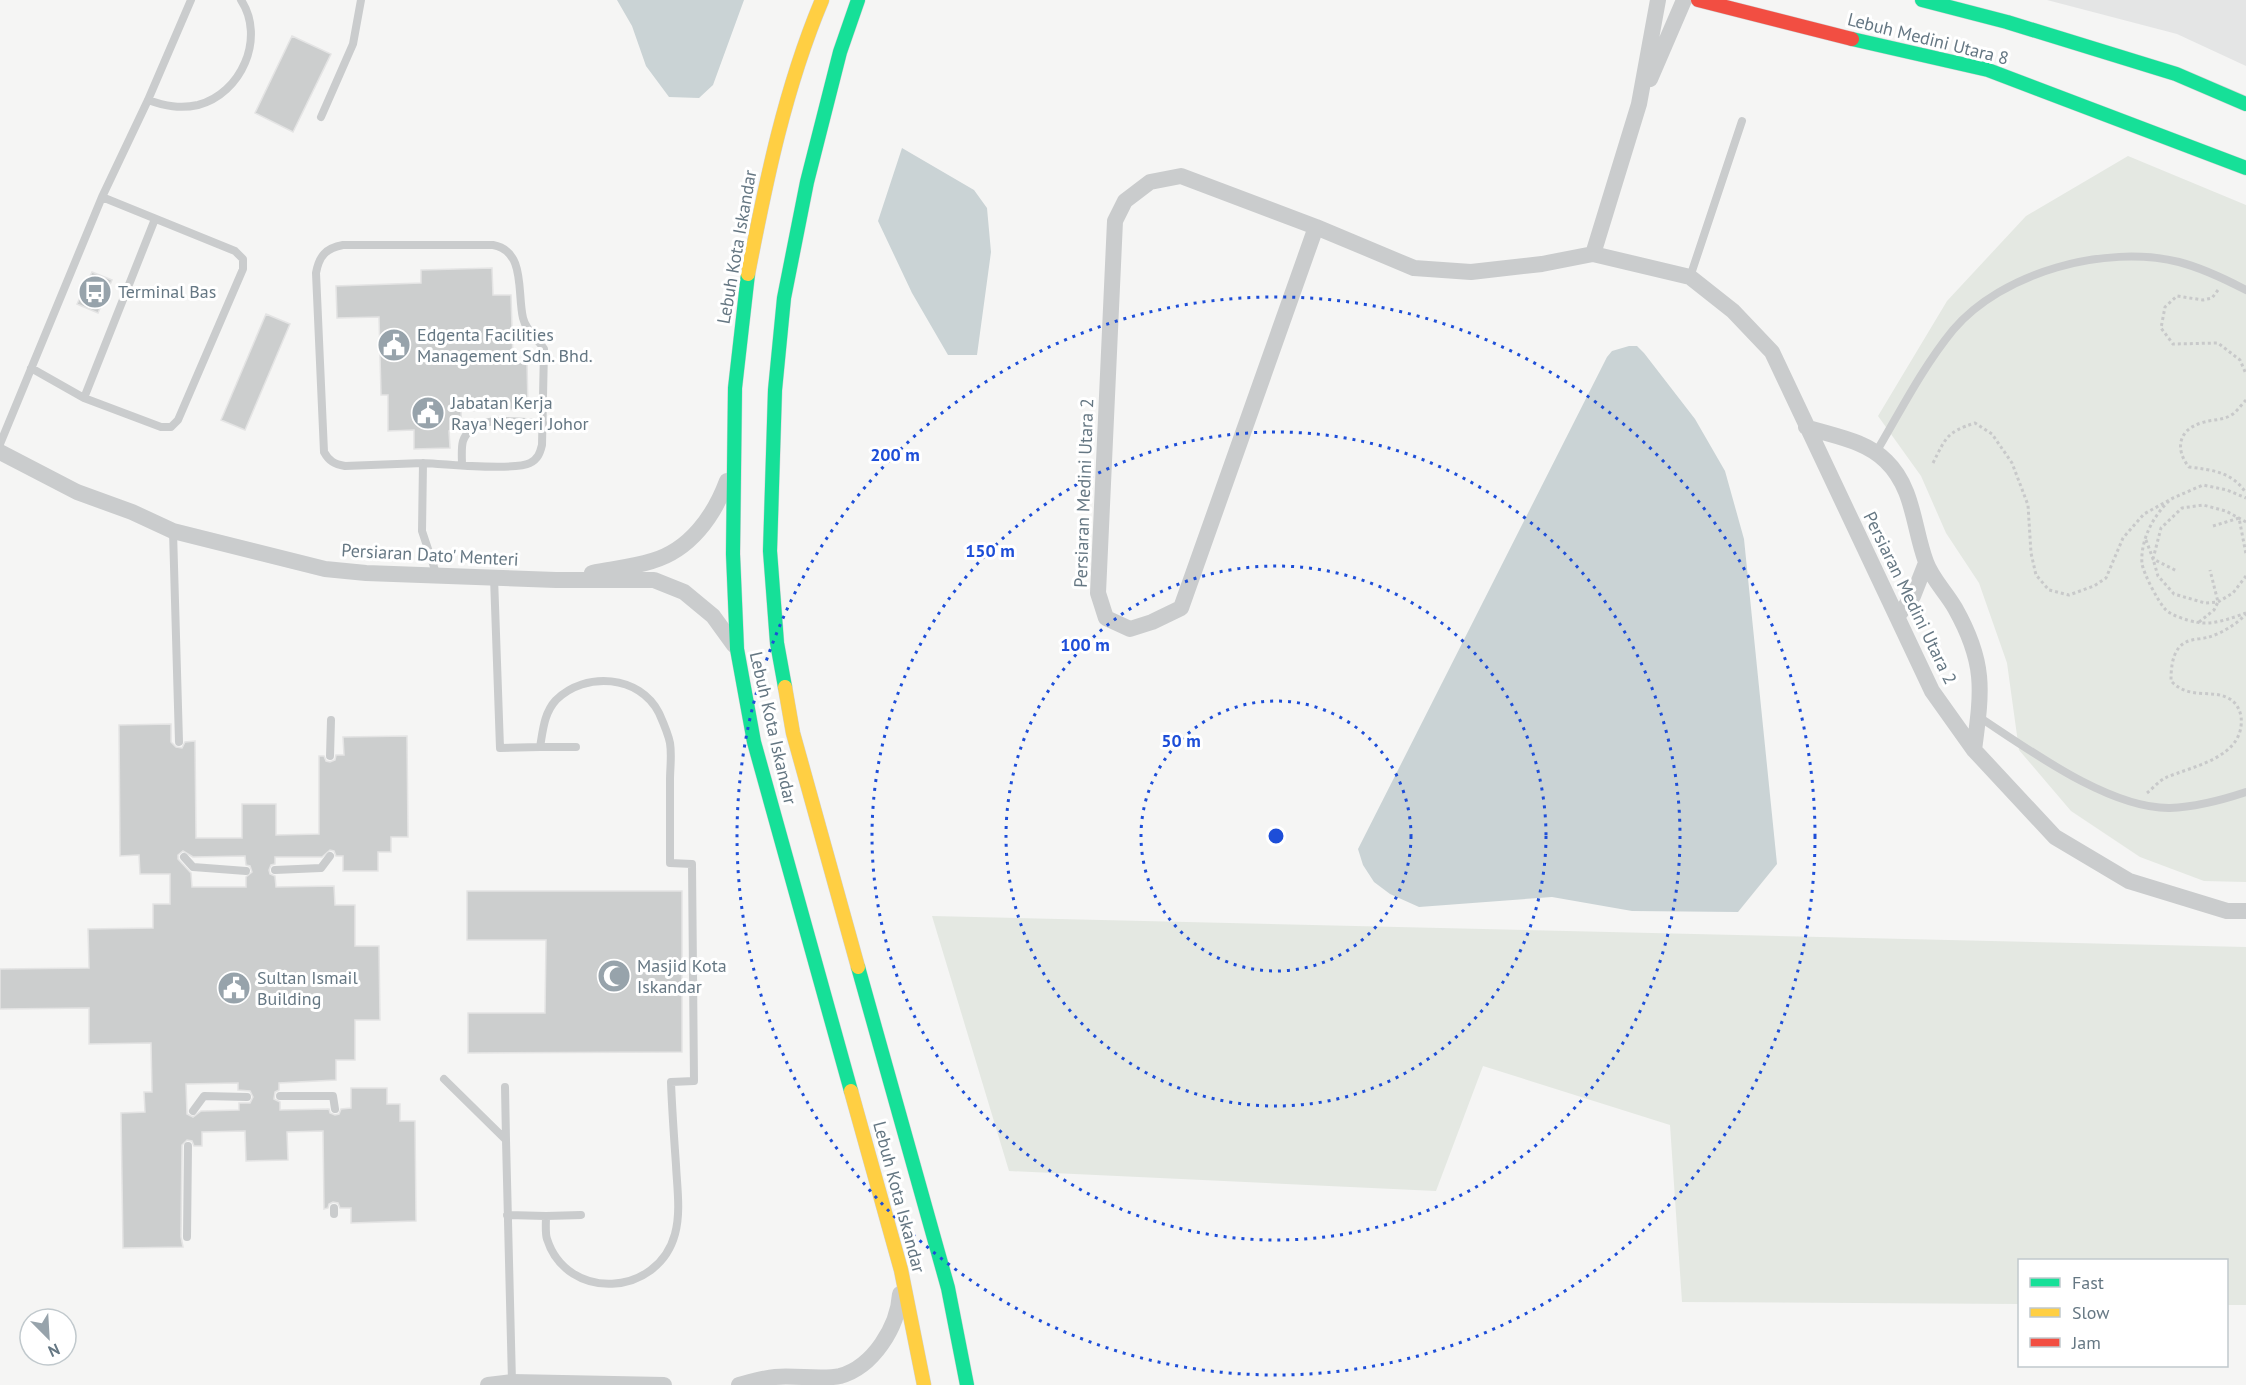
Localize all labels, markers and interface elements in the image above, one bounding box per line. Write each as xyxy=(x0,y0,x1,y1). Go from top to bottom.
street label: Lebuh Medini Utara 8 xyxy=(1845,7,2011,70)
street label: Lebuh Kota Iskandar xyxy=(712,168,761,326)
bus stop icon: Terminal Bas xyxy=(77,274,113,310)
place label: Terminal Bas xyxy=(118,280,216,303)
place label: Edgenta Facilities Management Sdn. Bhd. xyxy=(417,323,593,367)
public building icon: Edgenta Facilities Management Sdn. Bhd. xyxy=(376,327,412,363)
place label: Jabatan Kerja Raya Negeri Johor xyxy=(450,391,589,435)
public building icon: Jabatan Kerja Raya Negeri Johor xyxy=(410,395,446,431)
street label: Persiaran Medini Utara 2 xyxy=(1069,398,1098,588)
text: 200 m xyxy=(870,443,920,466)
street label: Persiaran Medini Utara 2 xyxy=(1859,508,1962,688)
street label: Persiaran Dato' Menteri xyxy=(341,538,519,571)
text: 150 m xyxy=(965,539,1015,562)
text: 100 m xyxy=(1060,633,1110,656)
street label: Lebuh Kota Iskandar xyxy=(745,649,802,806)
text: 50 m xyxy=(1161,729,1201,752)
centre of rings xyxy=(1266,826,1286,846)
place label: Masjid Kota Iskandar xyxy=(637,954,727,998)
mosque icon: Masjid Kota Iskandar xyxy=(596,958,632,994)
place label: Sultan Ismail Building xyxy=(257,966,358,1010)
public building icon: Sultan Ismail Building xyxy=(216,970,252,1006)
street label: Lebuh Kota Iskandar xyxy=(868,1119,931,1275)
legend xyxy=(2018,1259,2228,1367)
text: Fast xyxy=(2072,1271,2104,1294)
text: Slow xyxy=(2072,1301,2110,1324)
north arrow xyxy=(18,1307,78,1367)
text: Jam xyxy=(2071,1331,2101,1354)
text: N xyxy=(45,1339,63,1362)

